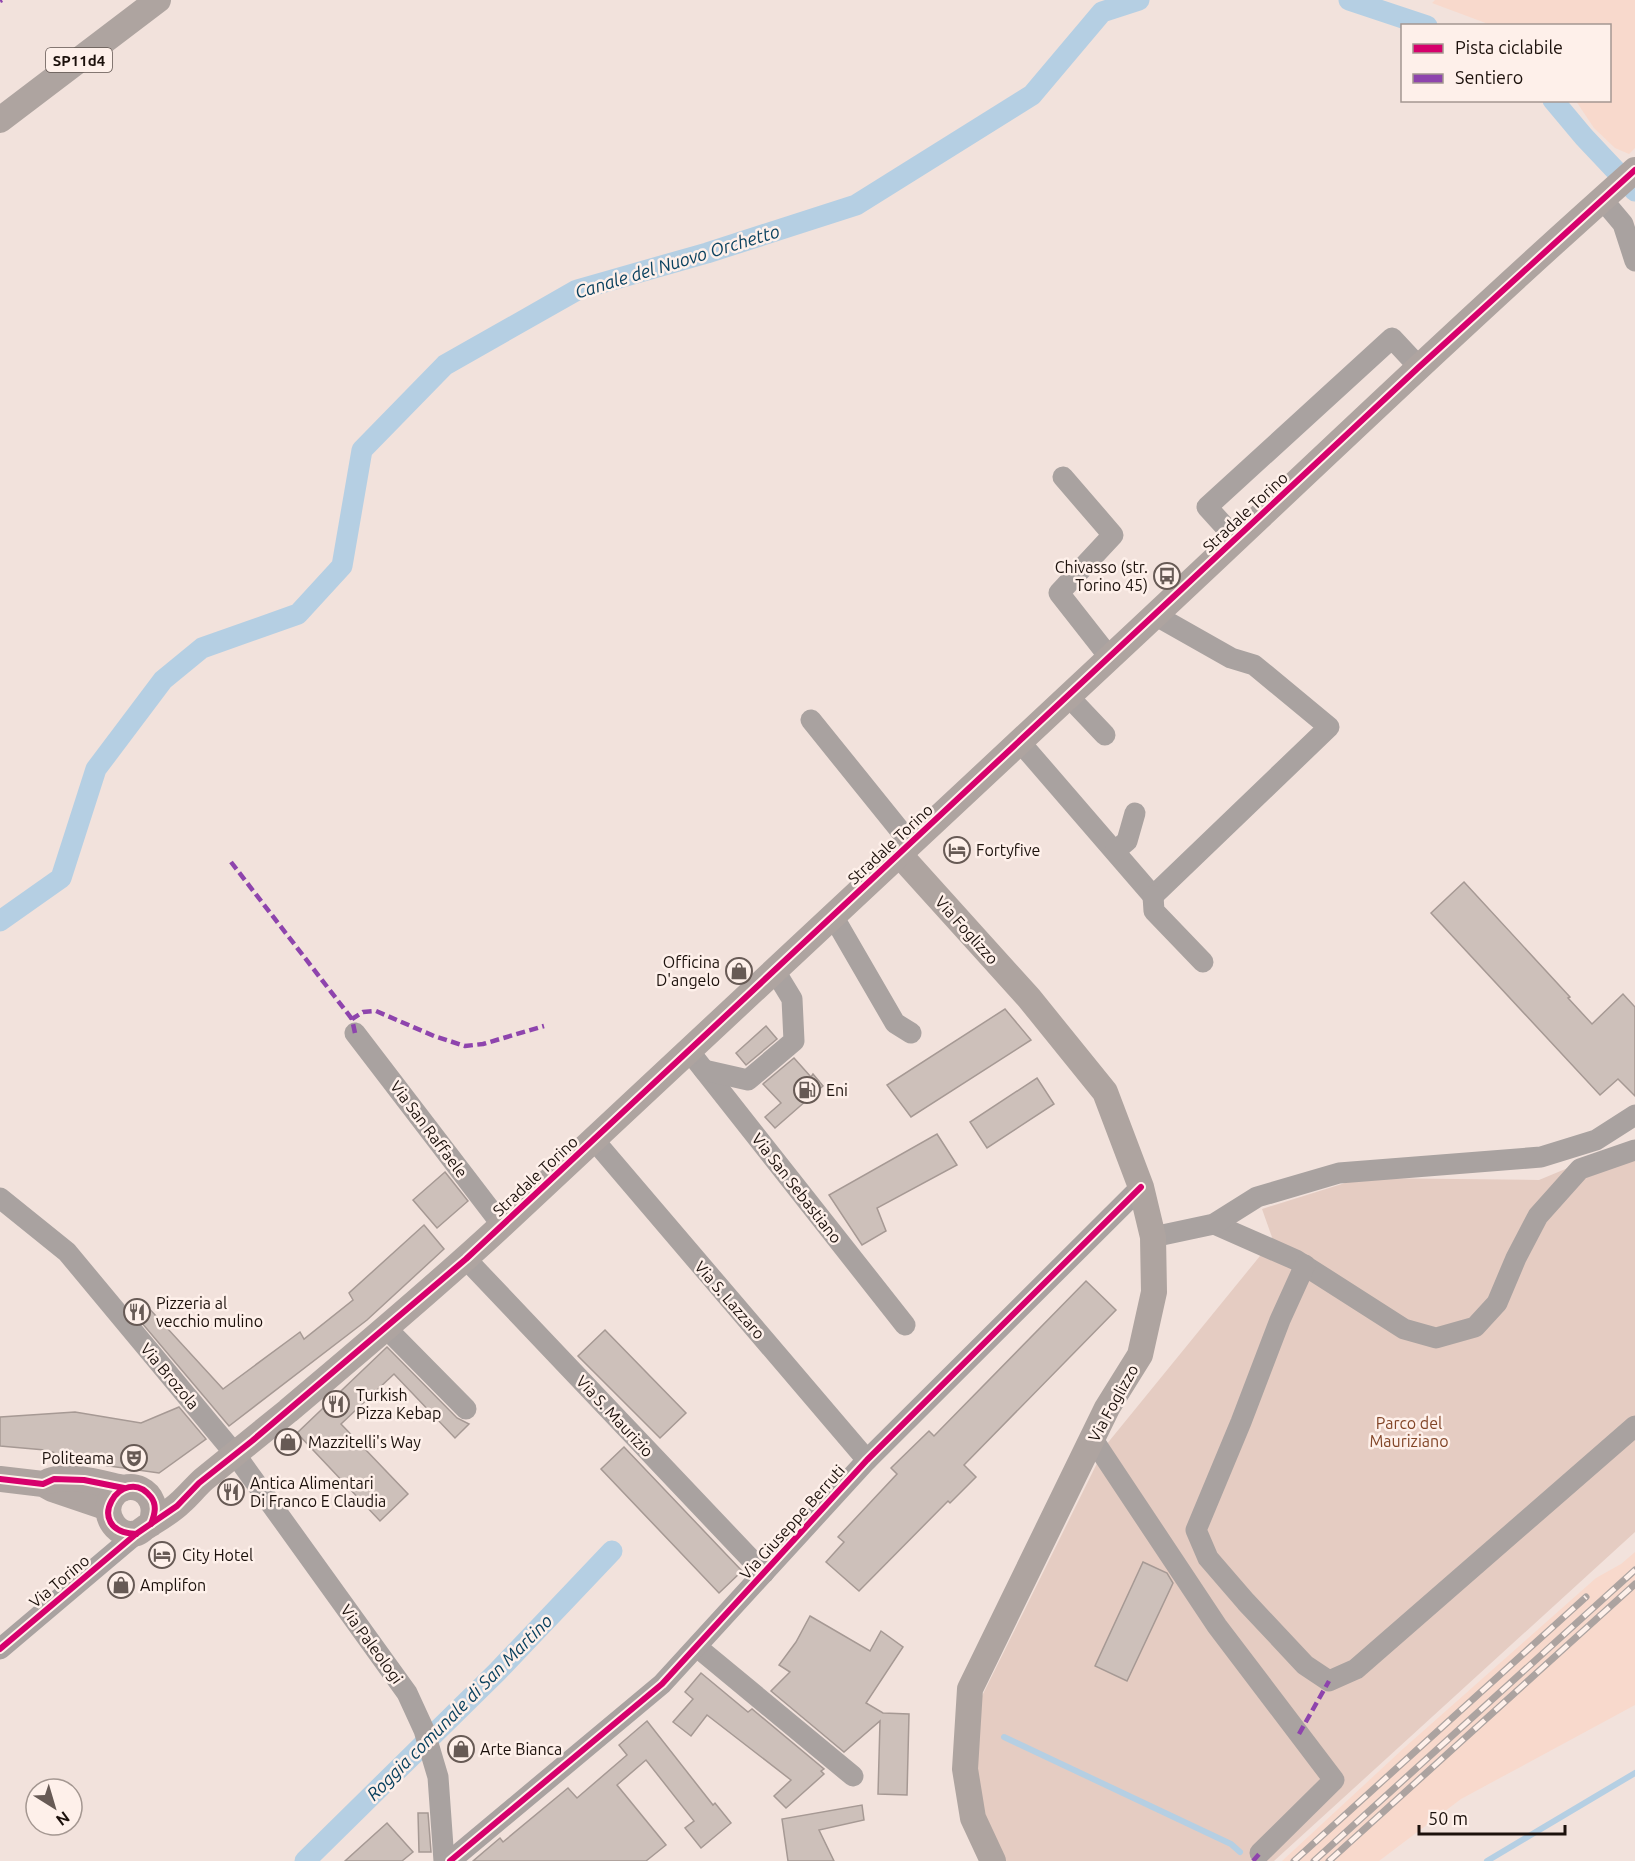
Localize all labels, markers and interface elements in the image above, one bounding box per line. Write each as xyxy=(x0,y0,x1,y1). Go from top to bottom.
legend xyxy=(1401,24,1611,102)
text: Pista ciclabile xyxy=(1455,37,1563,57)
road number: SP11d4 xyxy=(46,48,112,72)
text: Sentiero xyxy=(1455,67,1523,87)
water label: Canale del Nuovo Orchetto xyxy=(572,220,782,302)
street label: Stradale Torino xyxy=(1199,468,1291,556)
place label: Chivasso (str. Torino 45) xyxy=(1055,558,1148,595)
bus stop icon: Chivasso (str. Torino 45) xyxy=(1152,561,1182,591)
street label: Stradale Torino xyxy=(844,800,936,888)
hotel icon: Fortyfive xyxy=(942,835,972,865)
place label: Fortyfive xyxy=(976,841,1040,859)
street label: Via Foglizzo xyxy=(932,892,1002,968)
place label: Officina D'angelo xyxy=(656,953,720,989)
shop icon: Officina D'angelo xyxy=(724,956,754,986)
fuel station icon: Eni xyxy=(792,1075,822,1105)
street label: Via San Raffaele xyxy=(387,1077,471,1181)
place label: Eni xyxy=(826,1081,848,1099)
street label: Via San Sebastiano xyxy=(748,1129,846,1247)
street label: Stradale Torino xyxy=(489,1132,581,1220)
street label: Via S. Lazzaro xyxy=(691,1257,769,1343)
place label: Pizzeria al vecchio mulino xyxy=(156,1294,263,1330)
restaurant icon: Pizzeria al vecchio mulino xyxy=(122,1297,152,1327)
street label: Via Brozola xyxy=(137,1339,203,1413)
street label: Via Foglizzo xyxy=(1084,1361,1142,1445)
street label: Via S. Maurizio xyxy=(573,1372,657,1460)
place label: Turkish Pizza Kebap xyxy=(356,1386,441,1422)
restaurant icon: Turkish Pizza Kebap xyxy=(321,1389,351,1419)
park label: Parco del Mauriziano xyxy=(1369,1414,1449,1450)
shop icon: Mazzitelli's Way xyxy=(273,1427,303,1457)
place label: Mazzitelli's Way xyxy=(308,1433,421,1451)
theatre icon: Politeama xyxy=(119,1443,149,1473)
place label: Politeama xyxy=(42,1449,114,1467)
street label: Via Giuseppe Berruti xyxy=(736,1461,848,1583)
place label: Antica Alimentari Di Franco E Claudia xyxy=(250,1474,386,1510)
restaurant icon: Antica Alimentari Di Franco E Claudia xyxy=(216,1477,246,1507)
hotel icon: City Hotel xyxy=(147,1540,177,1570)
place label: City Hotel xyxy=(182,1546,253,1564)
street label: Via Torino xyxy=(25,1551,93,1611)
shop icon: Amplifon xyxy=(106,1570,136,1600)
place label: Amplifon xyxy=(140,1576,206,1594)
street label: Via Paleologi xyxy=(337,1601,407,1687)
water label: Roggia comunale di San Martino xyxy=(362,1610,556,1804)
shop icon: Arte Bianca xyxy=(446,1734,476,1764)
place label: Arte Bianca xyxy=(480,1740,562,1758)
north arrow xyxy=(24,1777,84,1837)
scale bar xyxy=(1419,1798,1564,1836)
text: N xyxy=(53,1808,73,1830)
text: 50 m xyxy=(1428,1808,1468,1828)

